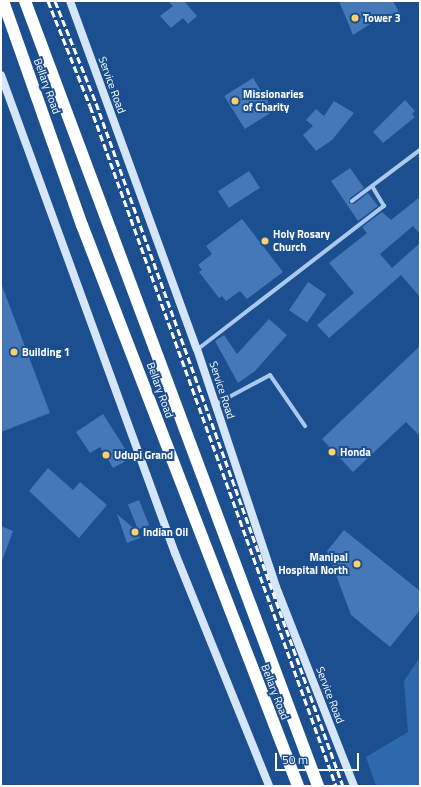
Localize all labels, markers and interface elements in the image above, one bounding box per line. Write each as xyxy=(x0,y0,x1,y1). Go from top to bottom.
place label: Tower 3 xyxy=(363,11,401,25)
marker: Tower 3 xyxy=(350,13,360,23)
street label: Service Road xyxy=(96,55,128,115)
street label: Bellary Road xyxy=(31,56,63,116)
place label: Missionaries of Charity xyxy=(243,88,304,114)
marker: Missionaries of Charity xyxy=(230,96,240,106)
place label: Holy Rosary Church xyxy=(273,228,330,254)
marker: Holy Rosary Church xyxy=(260,236,270,246)
place label: Building 1 xyxy=(22,345,70,359)
marker: Building 1 xyxy=(9,347,19,357)
street label: Bellary Road xyxy=(144,360,176,420)
street label: Service Road xyxy=(207,360,237,420)
place label: Honda xyxy=(340,445,371,459)
marker: Honda xyxy=(327,447,337,457)
place label: Udupi Grand xyxy=(114,448,173,462)
marker: Udupi Grand xyxy=(101,450,111,460)
place label: Indian Oil xyxy=(143,525,188,539)
marker: Indian Oil xyxy=(130,527,140,537)
place label: Manipal Hospital North xyxy=(278,551,348,577)
marker: Manipal Hospital North xyxy=(351,558,363,570)
street label: Bellary Road xyxy=(258,662,292,722)
street label: Service Road xyxy=(313,665,347,725)
scale bar xyxy=(277,745,361,771)
text: 50 m xyxy=(282,750,308,769)

